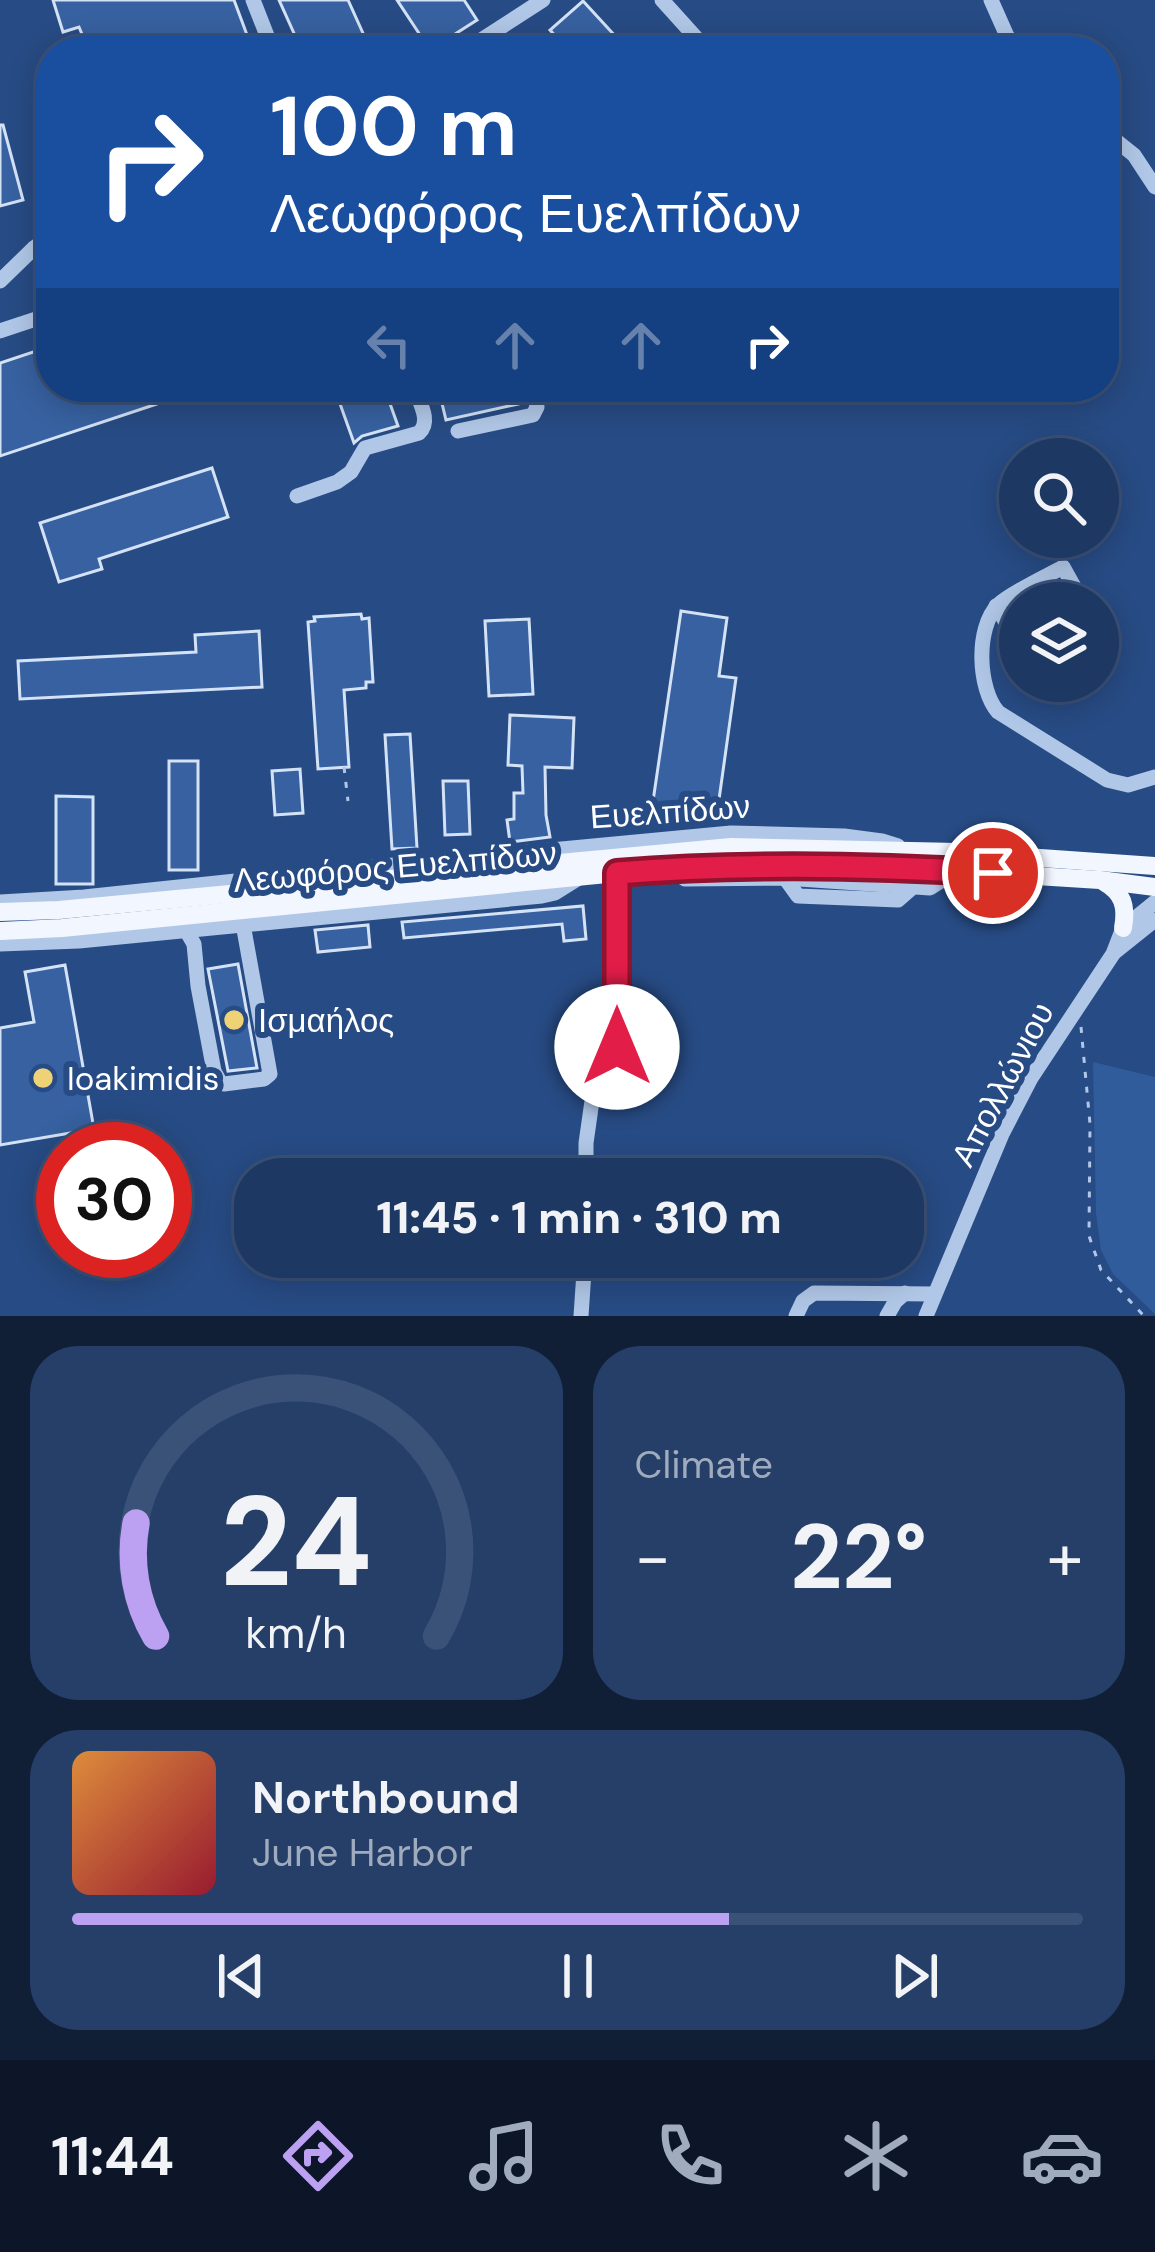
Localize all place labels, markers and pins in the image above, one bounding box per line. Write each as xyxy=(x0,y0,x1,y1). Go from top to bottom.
pin xyxy=(942,822,1044,924)
place label: Ισμαήλος xyxy=(258,999,394,1042)
marker: Ισμαήλος xyxy=(221,1007,247,1033)
place label: Ioakimidis xyxy=(67,1057,219,1100)
marker: Ioakimidis xyxy=(30,1065,56,1091)

